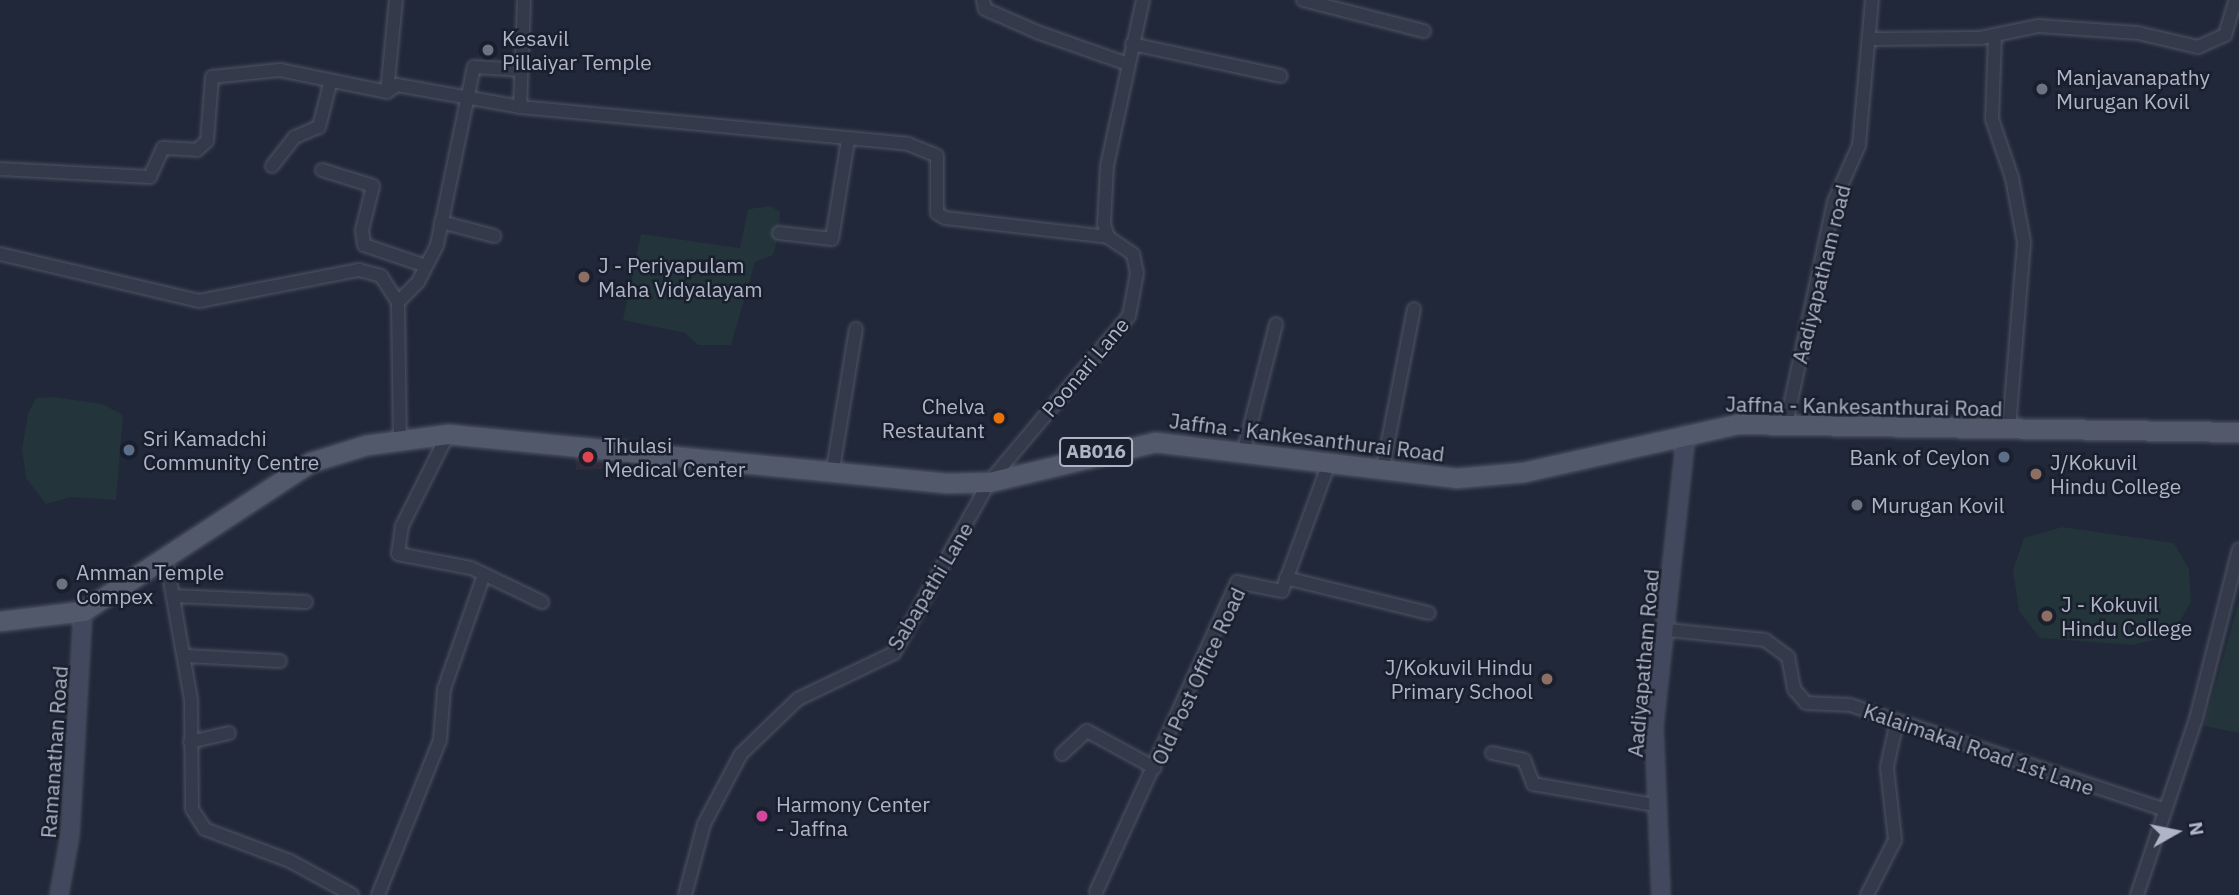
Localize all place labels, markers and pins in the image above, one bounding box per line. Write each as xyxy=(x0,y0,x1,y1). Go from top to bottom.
place label: Kesavil Pillaiyar Temple xyxy=(502,25,652,75)
marker: Kesavil Pillaiyar Temple xyxy=(480,42,496,58)
place label: Manjavanapathy Murugan Kovil xyxy=(2056,64,2210,114)
marker: Manjavanapathy Murugan Kovil xyxy=(2034,81,2050,97)
place label: J - Periyapulam Maha Vidyalayam xyxy=(598,252,763,302)
marker: J - Periyapulam Maha Vidyalayam xyxy=(576,269,592,285)
place label: Chelva Restautant xyxy=(882,393,985,443)
marker: Chelva Restautant xyxy=(991,410,1007,426)
place label: Sri Kamadchi Community Centre xyxy=(143,425,319,475)
place label: Thulasi Medical Center xyxy=(604,432,745,482)
marker: Sri Kamadchi Community Centre xyxy=(121,442,137,458)
place label: Bank of Ceylon xyxy=(1849,444,1990,470)
marker: Thulasi Medical Center xyxy=(578,447,598,467)
marker: Bank of Ceylon xyxy=(1996,449,2012,465)
place label: J/Kokuvil Hindu College xyxy=(2050,449,2181,499)
marker: J/Kokuvil Hindu College xyxy=(2028,466,2044,482)
place label: Murugan Kovil xyxy=(1871,492,2004,518)
marker: Murugan Kovil xyxy=(1849,497,1865,513)
place label: Amman Temple Compex xyxy=(76,559,224,609)
marker: Amman Temple Compex xyxy=(54,576,70,592)
place label: J - Kokuvil Hindu College xyxy=(2061,591,2192,641)
marker: J - Kokuvil Hindu College xyxy=(2039,608,2055,624)
place label: J/Kokuvil Hindu Primary School xyxy=(1385,654,1533,704)
marker: J/Kokuvil Hindu Primary School xyxy=(1539,671,1555,687)
place label: Harmony Center - Jaffna xyxy=(776,791,930,841)
marker: Harmony Center - Jaffna xyxy=(754,808,770,824)

